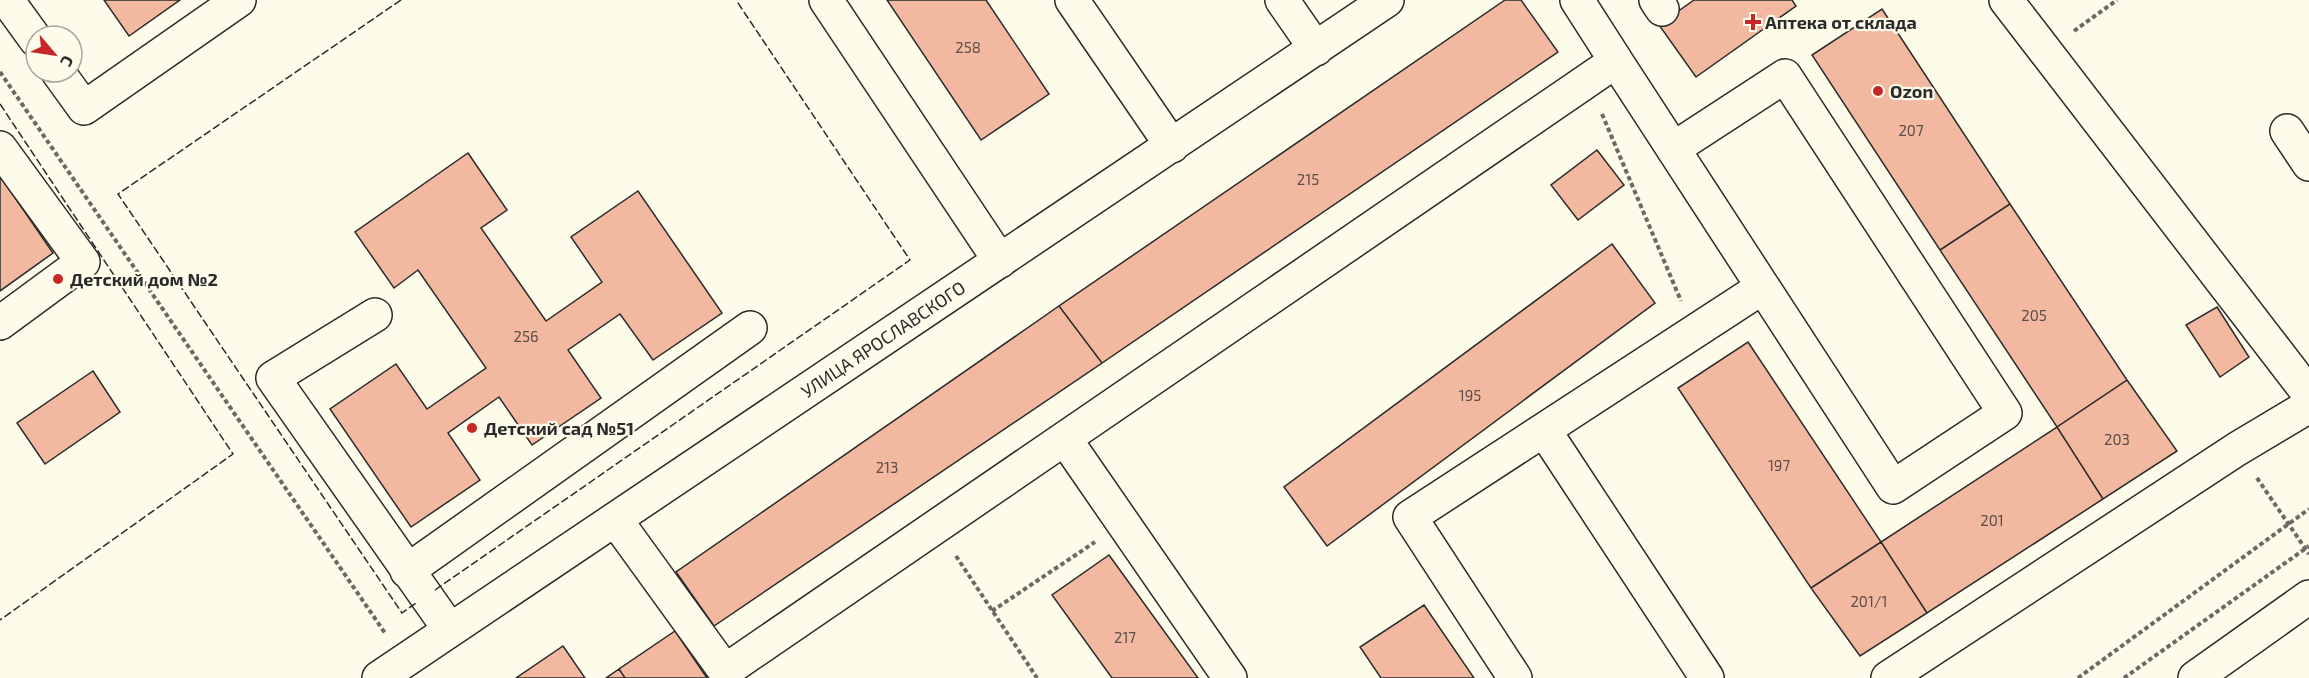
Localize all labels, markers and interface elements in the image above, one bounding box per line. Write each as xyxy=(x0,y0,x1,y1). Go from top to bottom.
place label: Аптека от склада xyxy=(1765,11,1917,33)
marker: Аптека от склада xyxy=(1746,15,1760,29)
north arrow xyxy=(24,24,84,84)
house number: 258 xyxy=(955,38,981,56)
text: С xyxy=(57,53,78,70)
place label: Ozon xyxy=(1890,80,1933,102)
marker: Ozon xyxy=(1871,84,1885,98)
house number: 207 xyxy=(1898,121,1924,139)
house number: 215 xyxy=(1297,170,1319,188)
place label: Детский дом №2 xyxy=(70,268,218,290)
marker: Детский дом №2 xyxy=(51,272,65,286)
street label: УЛИЦА ЯРОСЛАВСКОГО xyxy=(797,276,969,402)
house number: 205 xyxy=(2021,306,2047,324)
house number: 256 xyxy=(513,327,539,345)
house number: 195 xyxy=(1459,386,1481,404)
place label: Детский сад №51 xyxy=(484,417,634,439)
marker: Детский сад №51 xyxy=(465,421,479,435)
house number: 203 xyxy=(2104,430,2130,448)
house number: 197 xyxy=(1768,456,1790,474)
house number: 213 xyxy=(876,458,898,476)
house number: 201 xyxy=(1980,511,2004,529)
house number: 201/1 xyxy=(1850,592,1888,610)
house number: 217 xyxy=(1114,628,1136,646)

